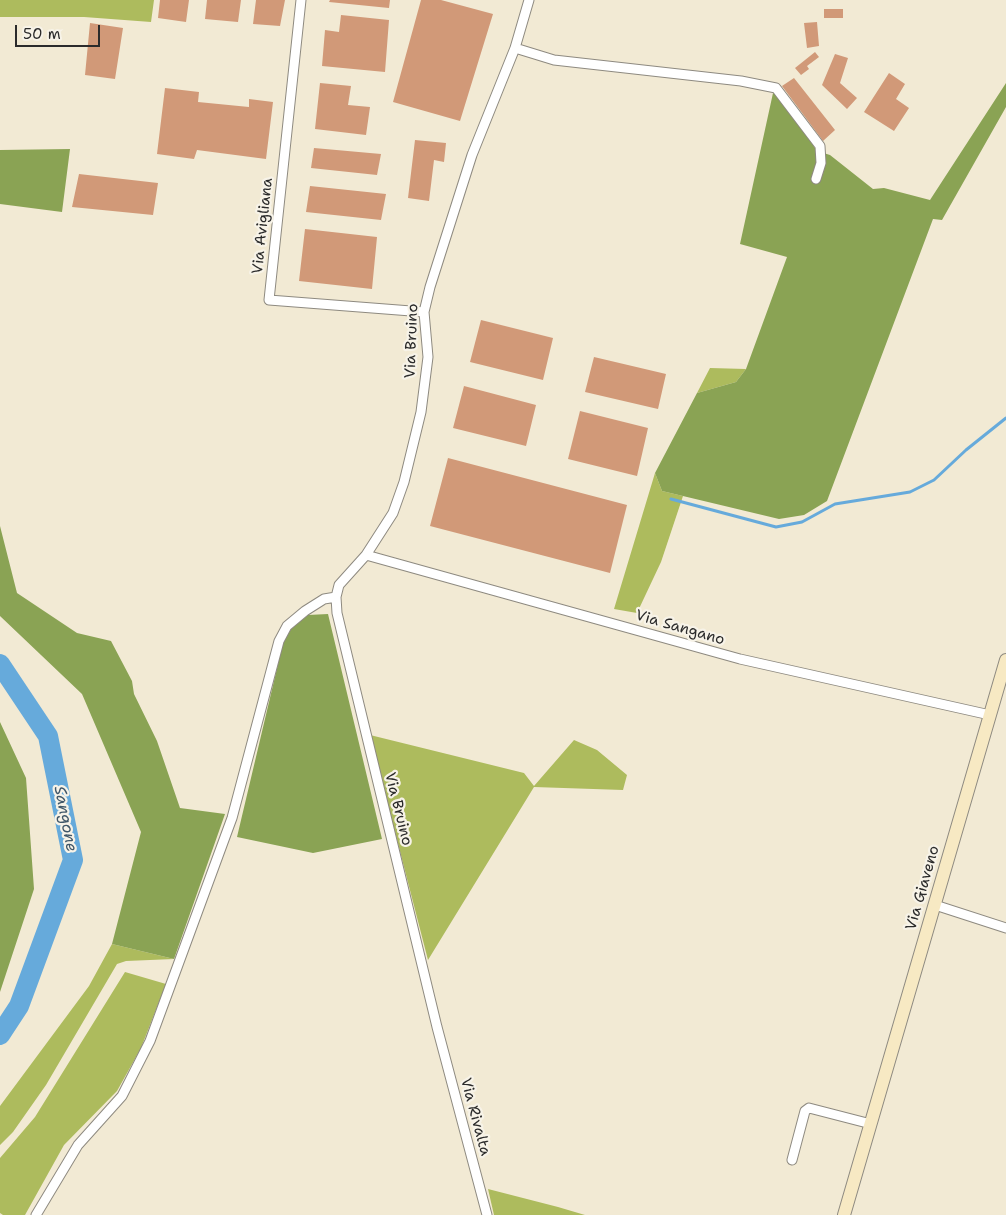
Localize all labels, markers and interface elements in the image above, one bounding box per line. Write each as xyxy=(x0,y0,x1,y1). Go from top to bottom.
scale bar xyxy=(18,15,102,47)
text: 50 m xyxy=(23,24,61,44)
street label: Via Avigliana xyxy=(249,177,277,275)
street label: Via Bruino xyxy=(402,303,422,379)
street label: Via Sangano xyxy=(633,607,727,649)
street label: Via Bruino xyxy=(380,771,416,847)
water label: Sangone xyxy=(49,784,81,854)
street label: Via Giaveno xyxy=(902,844,944,932)
street label: Via Rivalta xyxy=(456,1076,494,1158)

